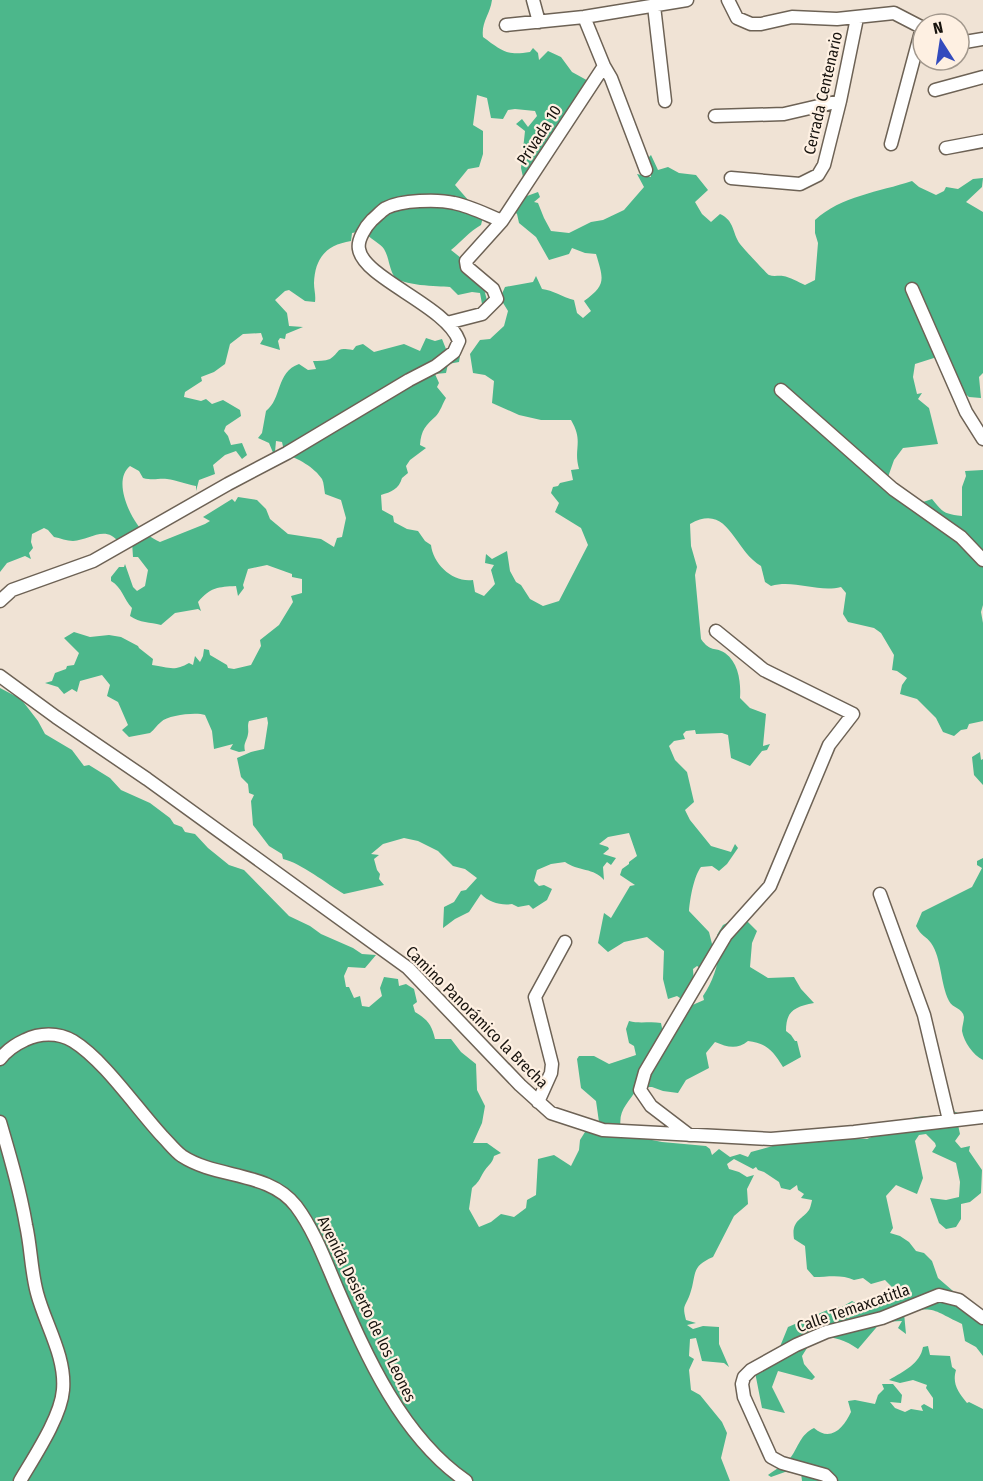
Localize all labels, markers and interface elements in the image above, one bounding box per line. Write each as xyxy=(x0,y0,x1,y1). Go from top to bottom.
north arrow xyxy=(911,12,971,72)
text: N xyxy=(931,18,945,38)
street label: Cerrada Centenario xyxy=(800,30,846,156)
street label: Privada 10 xyxy=(513,102,565,168)
street label: Camino Panorámico la Brecha xyxy=(402,942,552,1092)
street label: Avenida Desierto de los Leones xyxy=(314,1213,420,1405)
street label: Calle Temaxcatitla xyxy=(794,1280,912,1336)

